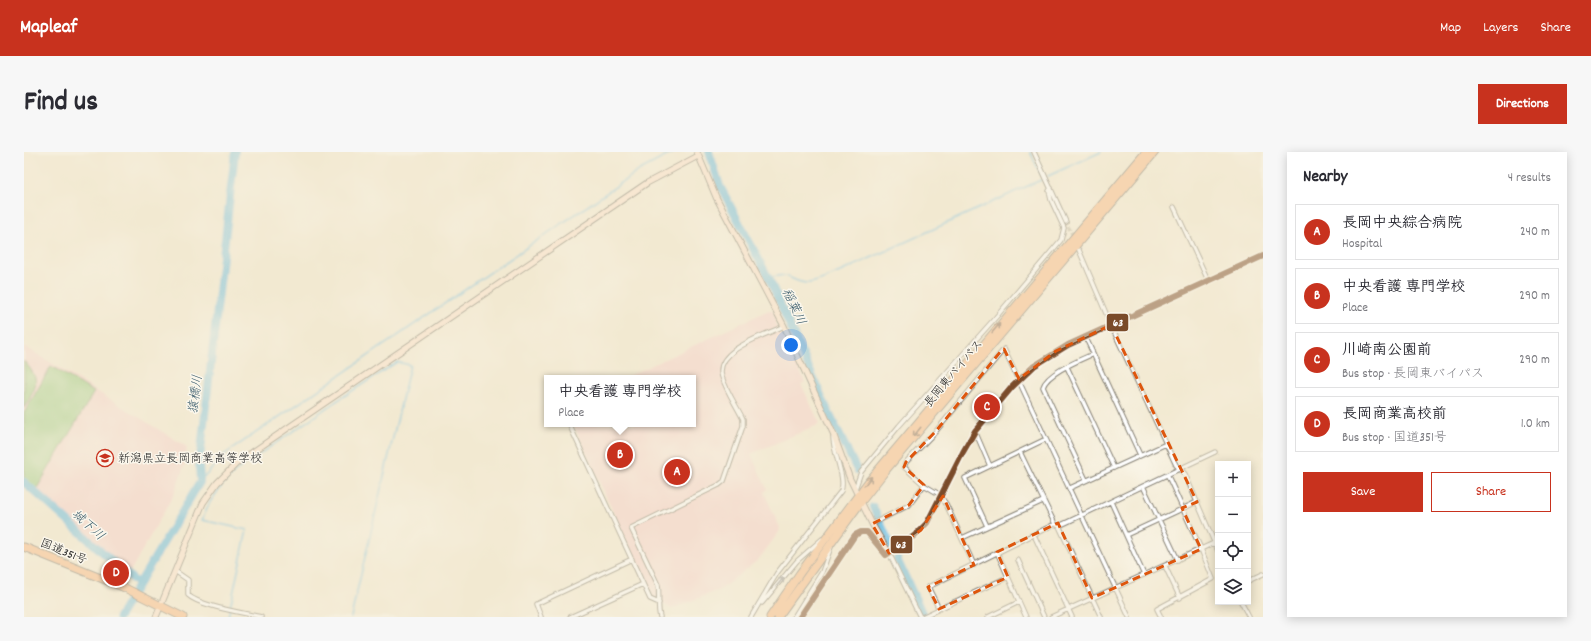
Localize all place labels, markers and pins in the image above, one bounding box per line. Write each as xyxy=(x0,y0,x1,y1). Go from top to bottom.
pin: C xyxy=(974,392,1000,422)
pin: B xyxy=(607,440,633,470)
school or university icon: 新潟県立長岡商業高等学校 xyxy=(95,448,115,468)
place label: 新潟県立長岡商業高等学校 xyxy=(118,451,262,468)
pin: A xyxy=(664,457,690,487)
pin: D xyxy=(103,558,129,588)

